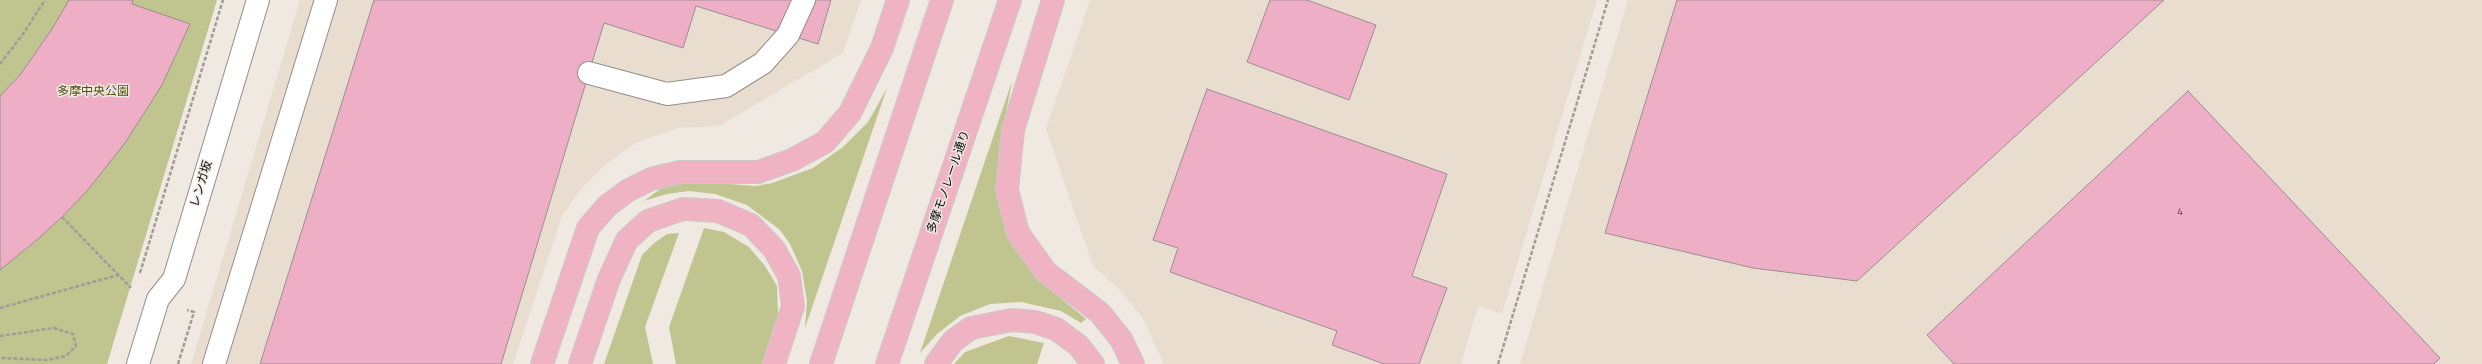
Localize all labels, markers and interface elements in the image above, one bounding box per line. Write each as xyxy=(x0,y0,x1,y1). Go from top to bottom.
park label: 多摩中央公園 xyxy=(57,85,129,99)
street label: 多摩モノレール通り xyxy=(925,129,973,235)
street label: レンガ坂 xyxy=(188,159,216,209)
house number: 4 xyxy=(2177,207,2183,219)

